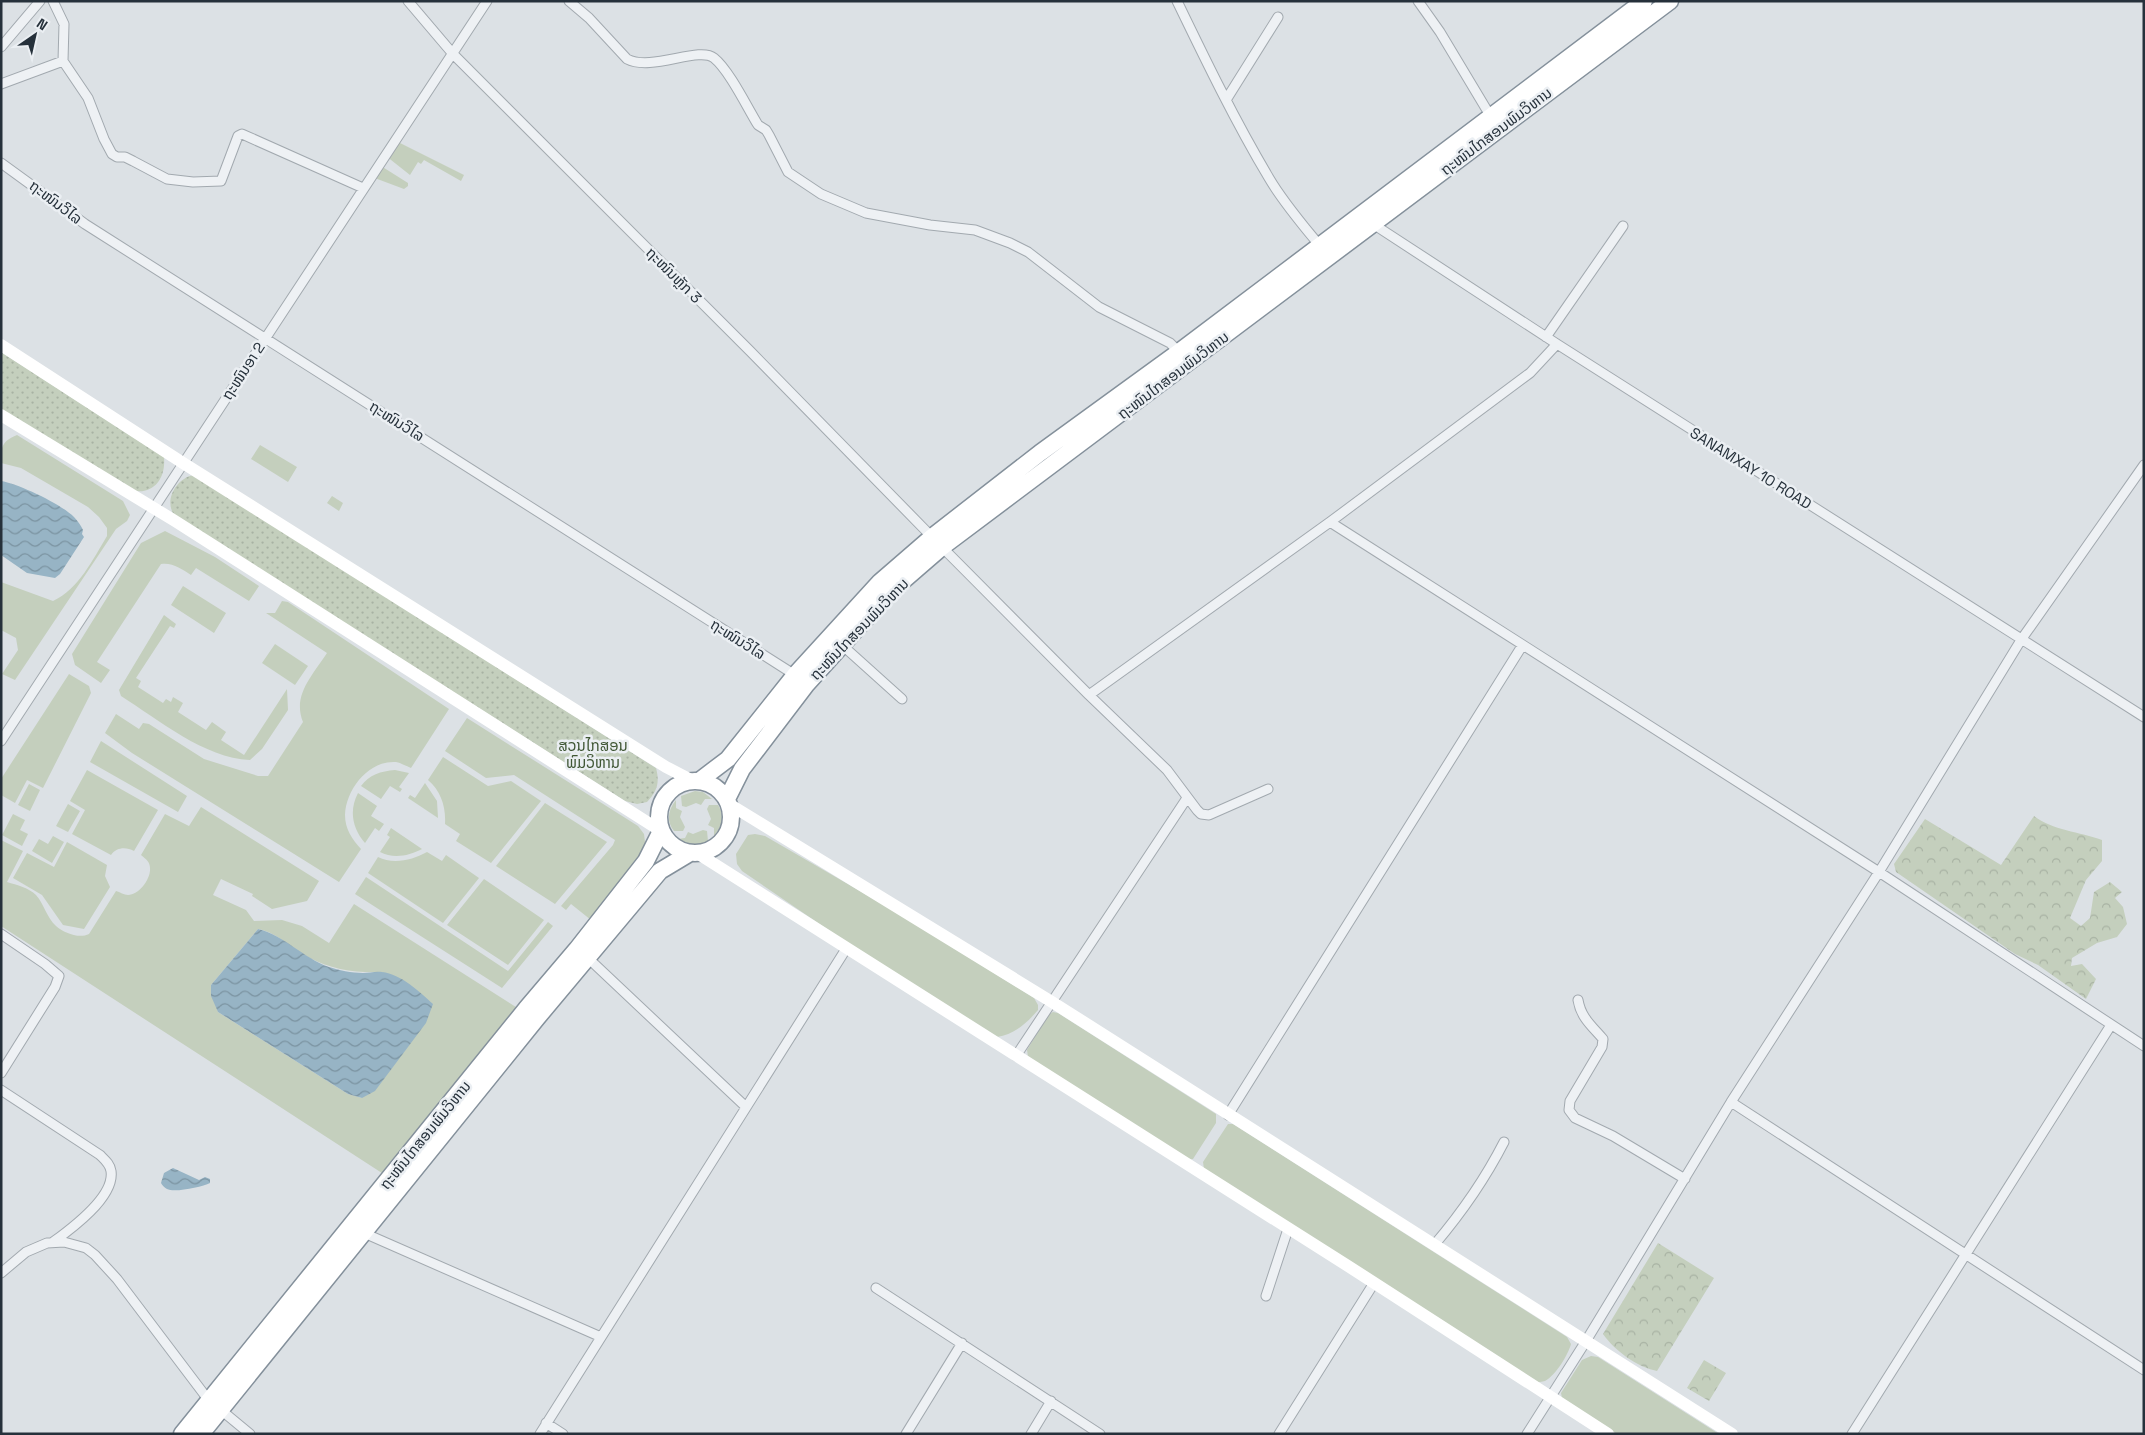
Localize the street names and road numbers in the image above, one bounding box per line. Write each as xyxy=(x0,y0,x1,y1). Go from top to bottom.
street label: ຖະໜົນໄກສອນພົມວິຫານ xyxy=(1437,83,1555,179)
street label: ຖະໜົນວິໄລ xyxy=(26,176,86,228)
street label: ຖະໜົນຫຼັກ 3 xyxy=(642,243,706,307)
street label: ຖະໜົນໄກສອນພົມວິຫານ xyxy=(1114,327,1232,423)
street label: ຖະໜົນອາ 2 xyxy=(217,338,269,404)
street label: ຖະໜົນວິໄລ xyxy=(366,397,428,445)
street label: SANAMXAY 10 ROAD xyxy=(1687,423,1816,513)
street label: ຖະໜົນໄກສອນພົມວິຫານ xyxy=(805,574,913,684)
street label: ຖະໜົນວິໄລ xyxy=(707,615,769,663)
street label: ຖະໜົນໄກສອນພົມວິຫານ xyxy=(375,1077,475,1193)

